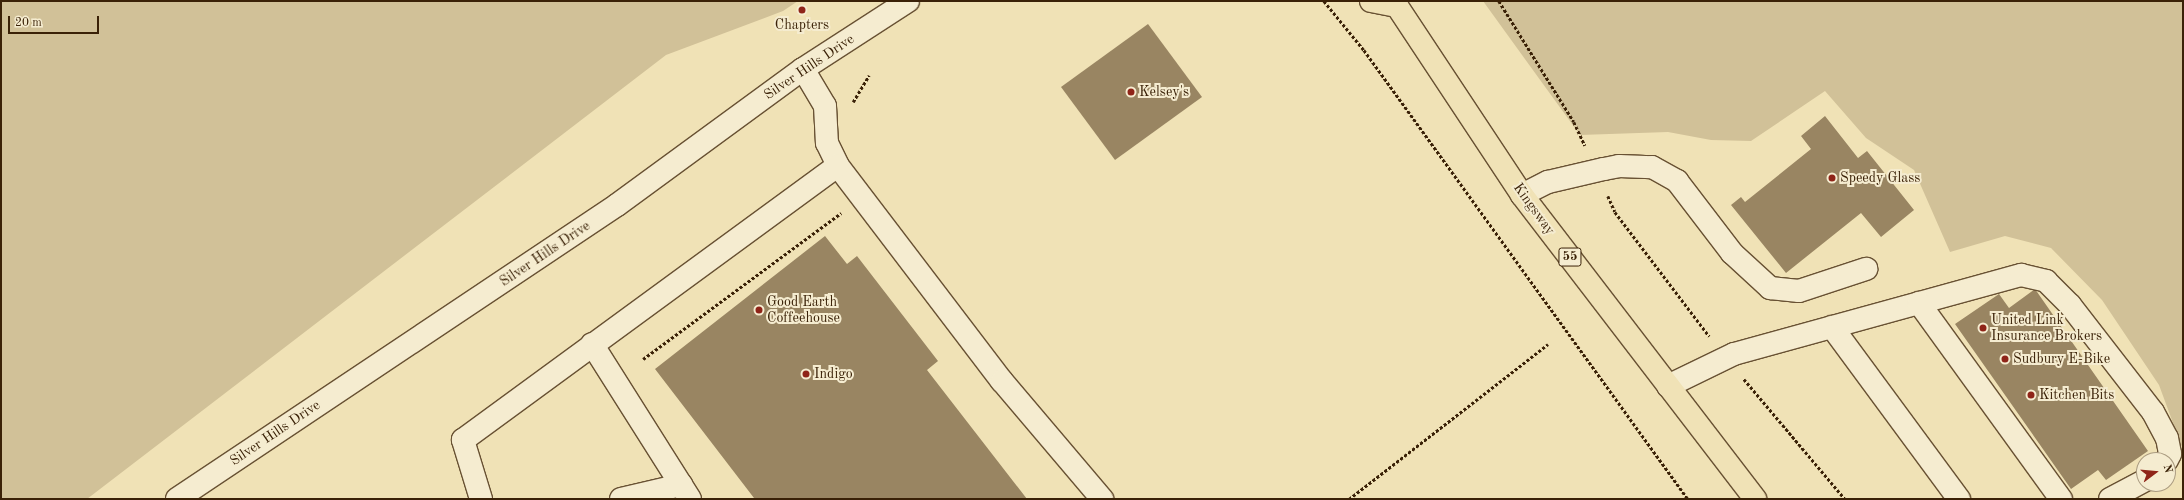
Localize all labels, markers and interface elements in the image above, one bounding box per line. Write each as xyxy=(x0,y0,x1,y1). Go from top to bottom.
marker: Chapters xyxy=(797,5,807,15)
scale bar xyxy=(10,8,101,34)
text: 20 m xyxy=(15,17,42,29)
place label: Chapters xyxy=(775,17,829,33)
street label: Silver Hills Drive xyxy=(761,31,857,103)
place label: Kelsey's xyxy=(1139,84,1189,100)
marker: Kelsey's xyxy=(1126,87,1136,97)
place label: Speedy Glass xyxy=(1840,170,1920,186)
marker: Speedy Glass xyxy=(1827,173,1837,183)
street label: Kingsway xyxy=(1510,180,1558,238)
street label: Silver Hills Drive xyxy=(497,218,593,290)
road number: 55 xyxy=(1558,246,1582,268)
place label: Good Earth Coffeehouse xyxy=(767,294,840,326)
marker: Good Earth Coffeehouse xyxy=(754,305,764,315)
place label: United Link Insurance Brokers xyxy=(1991,312,2102,344)
marker: United Link Insurance Brokers xyxy=(1978,323,1988,333)
place label: Sudbury E-Bike xyxy=(2013,351,2110,367)
marker: Sudbury E-Bike xyxy=(2000,354,2010,364)
place label: Indigo xyxy=(814,366,853,382)
marker: Indigo xyxy=(801,369,811,379)
place label: Kitchen Bits xyxy=(2039,387,2114,403)
marker: Kitchen Bits xyxy=(2026,390,2036,400)
street label: Silver Hills Drive xyxy=(227,397,323,469)
north arrow xyxy=(2136,452,2176,492)
text: N xyxy=(2161,463,2174,474)

